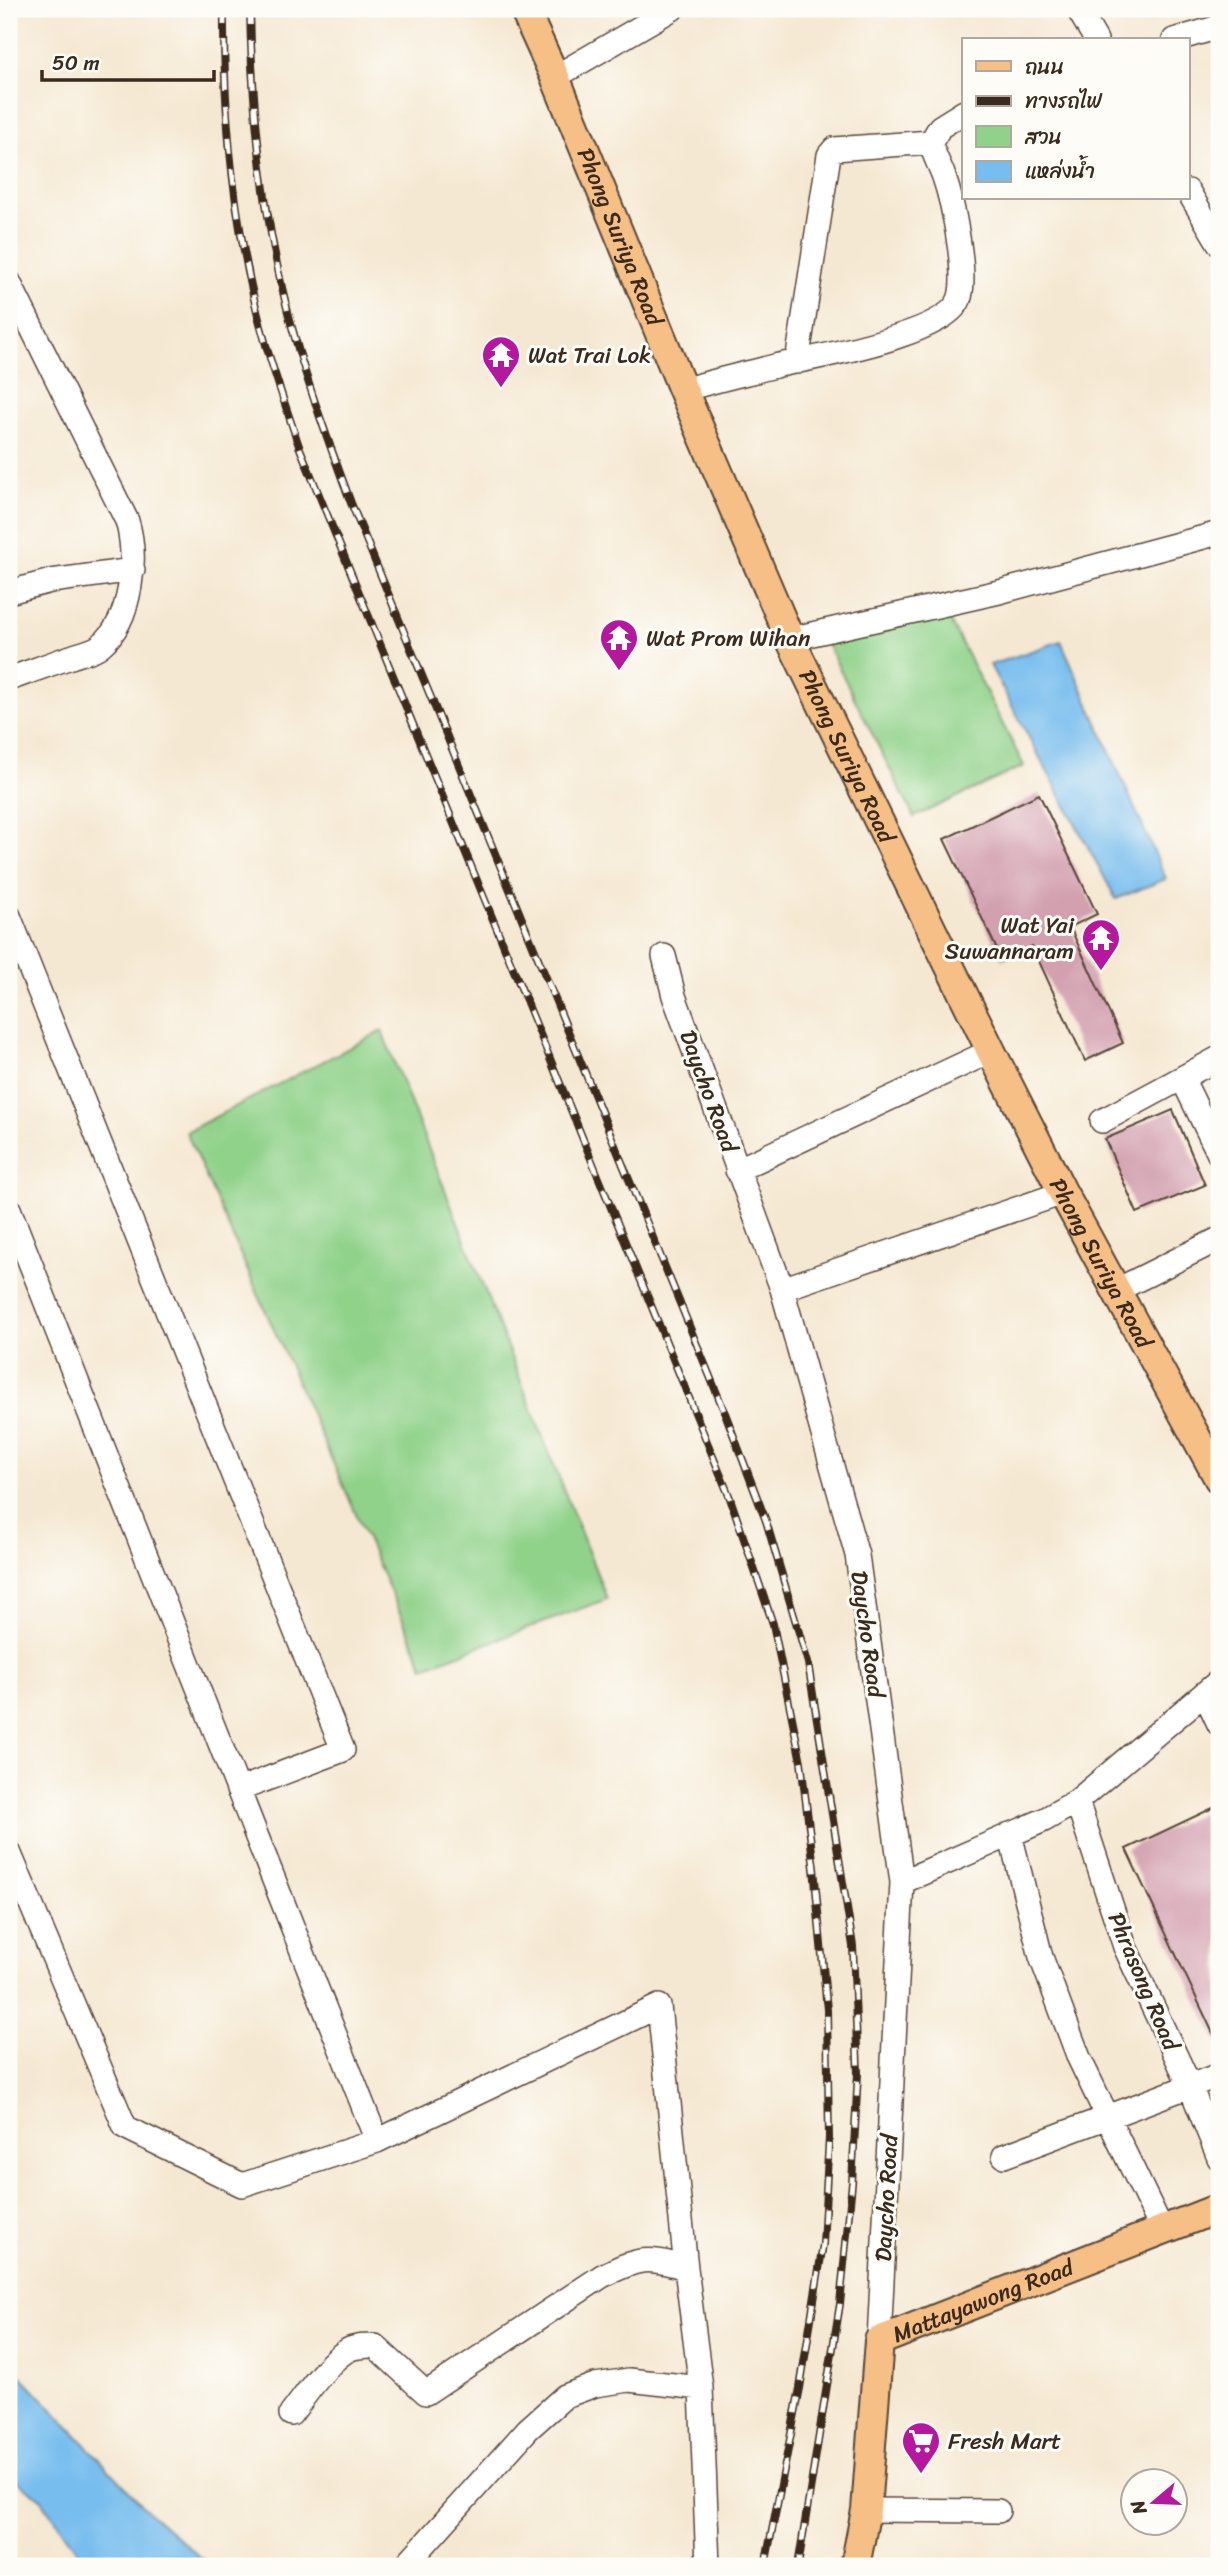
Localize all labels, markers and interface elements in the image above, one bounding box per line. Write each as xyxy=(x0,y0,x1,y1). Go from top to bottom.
scale bar xyxy=(42,38,214,82)
legend xyxy=(962,38,1190,200)
text: 50 m xyxy=(52,44,100,82)
text: ถนน xyxy=(1025,48,1064,86)
text: ทางรถไฟ xyxy=(1025,82,1103,120)
text: สวน xyxy=(1024,118,1062,156)
street label: Phong Suriya Road xyxy=(565,141,675,334)
text: แหล่งน้ำ xyxy=(1025,152,1095,190)
temple icon: Wat Trai Lok xyxy=(480,334,522,389)
place label: Wat Trai Lok xyxy=(528,335,651,376)
temple icon: Wat Prom Wihan xyxy=(598,617,640,672)
place label: Wat Prom Wihan xyxy=(646,618,810,659)
street label: Phong Suriya Road xyxy=(787,662,907,852)
place label: Wat Yai Suwannaram xyxy=(945,905,1075,972)
temple icon: Wat Yai Suwannaram xyxy=(1080,917,1122,972)
street label: Daycho Road xyxy=(667,1024,750,1160)
street label: Phong Suriya Road xyxy=(1037,1170,1165,1357)
street label: Daycho Road xyxy=(838,1568,897,1702)
street label: Phrasong Road xyxy=(1096,1905,1192,2059)
street label: Daycho Road xyxy=(863,2131,910,2263)
street label: Mattayawong Road xyxy=(886,2246,1081,2355)
supermarket icon: Fresh Mart xyxy=(900,2420,942,2475)
place label: Fresh Mart xyxy=(948,2421,1061,2462)
north arrow xyxy=(1120,2466,1190,2536)
text: N xyxy=(1120,2495,1156,2520)

